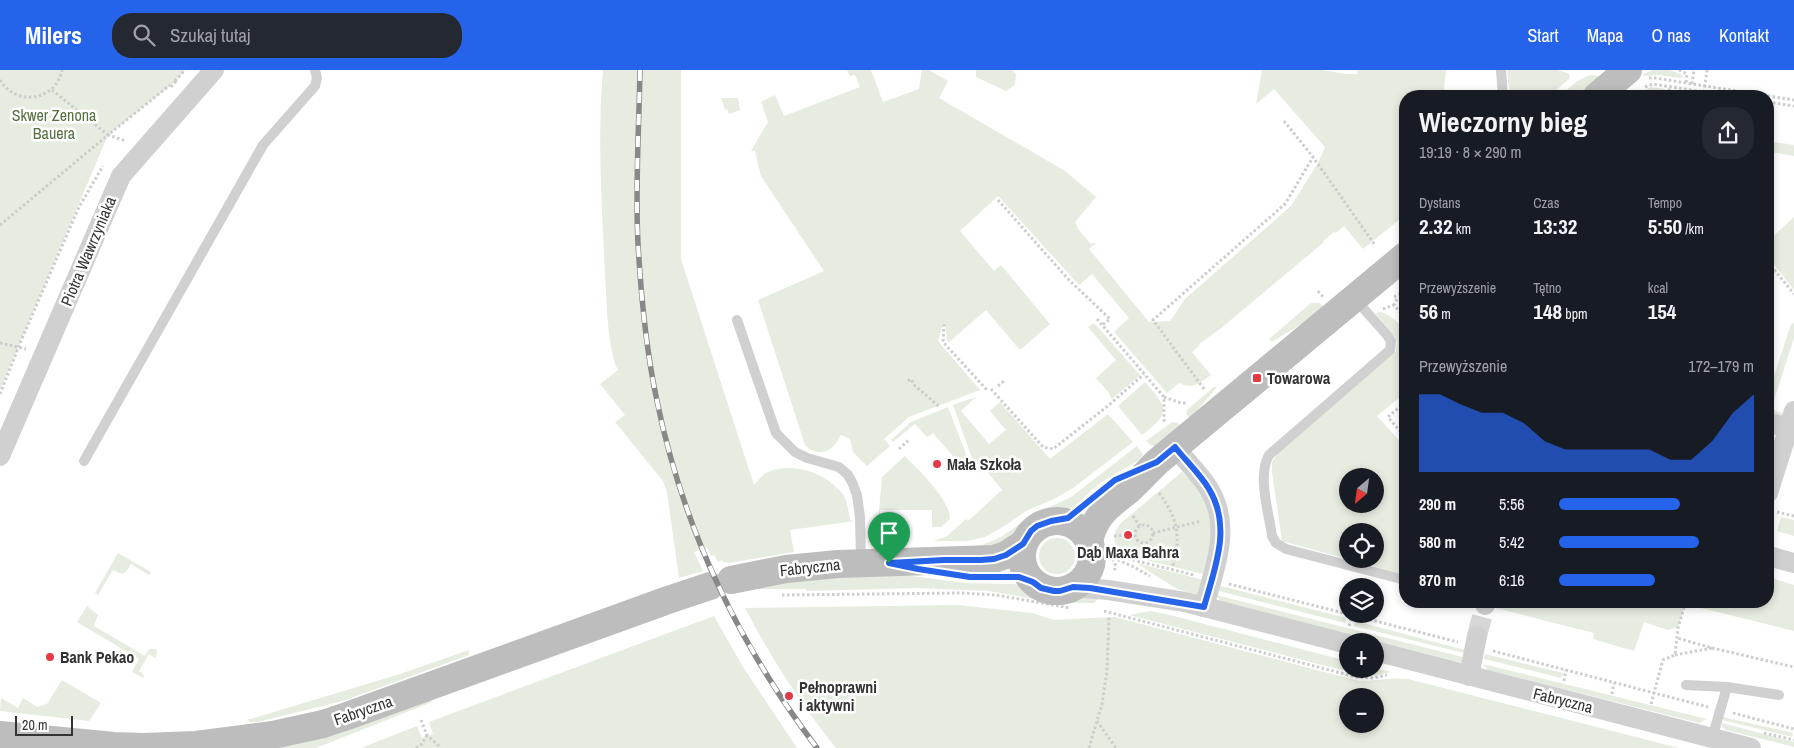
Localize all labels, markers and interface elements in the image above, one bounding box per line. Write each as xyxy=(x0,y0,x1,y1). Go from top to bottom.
search box xyxy=(112,13,462,58)
text: Milers xyxy=(25,19,82,51)
icon: search xyxy=(130,21,158,49)
text: Szukaj tutaj xyxy=(170,22,250,48)
text: Start xyxy=(1527,23,1559,48)
text: Mapa xyxy=(1587,23,1624,48)
text: O nas xyxy=(1652,23,1691,48)
text: Kontakt xyxy=(1719,23,1769,48)
text: Wieczorny bieg xyxy=(1419,103,1587,141)
park label: Skwer Zenona Bauera xyxy=(12,104,97,144)
button: share xyxy=(1702,107,1754,159)
text: 19:19 · 8 × 290 m xyxy=(1419,141,1522,163)
street label: Piotra Wawrzyniaka xyxy=(55,192,121,309)
text: Dystans xyxy=(1419,194,1460,212)
text: Czas xyxy=(1533,194,1559,212)
text: Tempo xyxy=(1648,194,1682,212)
text: 2.32 xyxy=(1419,212,1453,241)
text: 13:32 xyxy=(1533,212,1577,241)
text: 5:50 xyxy=(1648,212,1682,241)
text: km xyxy=(1453,220,1471,238)
text: /km xyxy=(1682,220,1704,238)
text: Przewyższenie xyxy=(1419,279,1496,297)
text: Tętno xyxy=(1533,279,1561,297)
text: kcal xyxy=(1648,279,1668,297)
text: 56 xyxy=(1419,297,1438,326)
text: 148 xyxy=(1533,297,1562,326)
text: 154 xyxy=(1648,297,1676,326)
text: m xyxy=(1438,305,1451,323)
text: bpm xyxy=(1562,305,1588,323)
text: Przewyższenie xyxy=(1419,355,1507,377)
text: 172–179 m xyxy=(1688,355,1754,377)
place label: Towarowa xyxy=(1267,367,1331,389)
marker: Towarowa xyxy=(1251,372,1263,384)
place label: Mała Szkoła xyxy=(947,453,1022,475)
marker: Mała Szkoła xyxy=(931,458,943,470)
north arrow xyxy=(1339,468,1384,512)
map controls xyxy=(1339,468,1384,733)
text: 290 m xyxy=(1419,493,1456,515)
text: 5:56 xyxy=(1499,493,1525,515)
pin xyxy=(868,512,910,563)
icon: arrive xyxy=(875,519,903,547)
button: locate xyxy=(1339,523,1384,568)
marker: Dąb Maxa Bahra xyxy=(1122,529,1134,541)
text: 580 m xyxy=(1419,531,1456,553)
text: 5:42 xyxy=(1499,531,1525,553)
place label: Dąb Maxa Bahra xyxy=(1077,541,1180,563)
street label: Fabryczna xyxy=(779,553,842,581)
text: 870 m xyxy=(1419,569,1456,591)
text: 6:16 xyxy=(1499,569,1525,591)
button: layers xyxy=(1339,578,1384,623)
button: + xyxy=(1339,633,1384,678)
place label: Bank Pekao xyxy=(60,646,134,668)
marker: Bank Pekao xyxy=(44,651,56,663)
place label: Pełnoprawni i aktywni xyxy=(799,676,877,716)
street label: Fabryczna xyxy=(1531,682,1596,718)
button: − xyxy=(1339,688,1384,733)
street label: Fabryczna xyxy=(331,690,396,730)
marker: Pełnoprawni i aktywni xyxy=(783,690,795,702)
scale bar xyxy=(15,713,72,736)
text: 20 m xyxy=(22,716,48,734)

